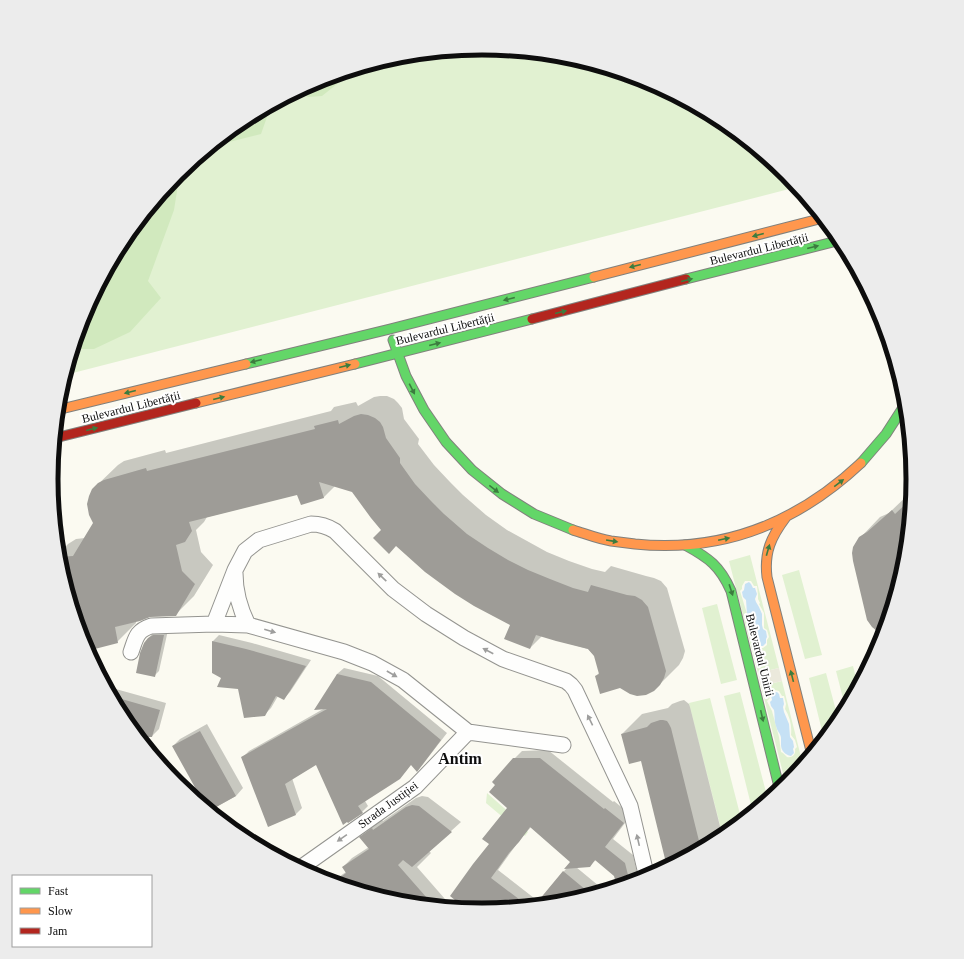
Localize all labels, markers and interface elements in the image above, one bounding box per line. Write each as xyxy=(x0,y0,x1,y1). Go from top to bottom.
street label: Bulevardul Libertății xyxy=(708,230,810,268)
one-way arrow xyxy=(752,232,764,238)
one-way arrow xyxy=(806,244,819,250)
one-way arrow xyxy=(628,264,641,270)
one-way arrow xyxy=(680,276,693,282)
one-way arrow xyxy=(502,296,515,302)
one-way arrow xyxy=(554,308,567,314)
street label: Bulevardul Libertății xyxy=(394,310,496,348)
one-way arrow xyxy=(428,340,441,346)
one-way arrow xyxy=(250,359,263,365)
one-way arrow xyxy=(339,363,351,369)
one-way arrow xyxy=(409,383,415,395)
street label: Bulevardul Libertății xyxy=(80,388,182,426)
one-way arrow xyxy=(124,389,136,395)
one-way arrow xyxy=(212,394,225,400)
one-way arrow xyxy=(87,426,99,432)
one-way arrow xyxy=(834,478,845,487)
one-way arrow xyxy=(488,484,499,493)
one-way arrow xyxy=(717,536,730,542)
one-way arrow xyxy=(606,538,618,544)
one-way arrow xyxy=(765,543,771,555)
one-way arrow xyxy=(376,573,387,582)
one-way arrow xyxy=(728,585,734,597)
street label: Bulevardul Unirii xyxy=(743,612,777,699)
one-way arrow xyxy=(264,628,276,634)
one-way arrow xyxy=(482,648,494,654)
one-way arrow xyxy=(788,670,794,682)
one-way arrow xyxy=(386,671,398,678)
one-way arrow xyxy=(760,710,766,723)
one-way arrow xyxy=(587,714,593,726)
district label: Antim xyxy=(438,750,482,767)
street label: Strada Justiției xyxy=(355,778,421,832)
one-way arrow xyxy=(337,834,348,842)
one-way arrow xyxy=(635,834,641,846)
legend xyxy=(12,875,152,947)
text: Fast xyxy=(48,884,69,898)
text: Slow xyxy=(48,904,73,918)
text: Jam xyxy=(48,924,68,938)

